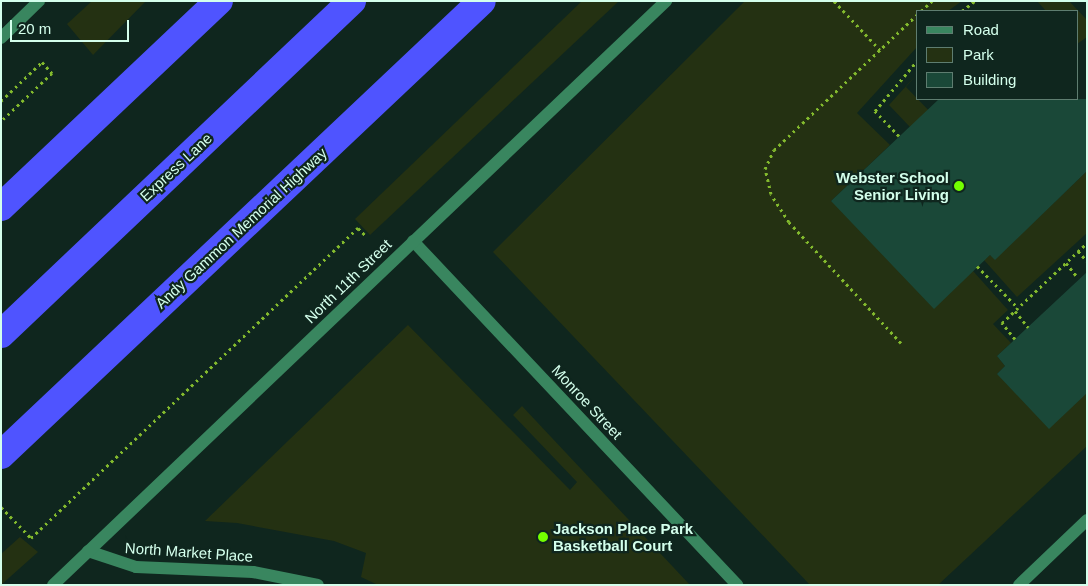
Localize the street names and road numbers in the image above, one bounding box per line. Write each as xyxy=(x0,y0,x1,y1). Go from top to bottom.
street label: Express Lane xyxy=(136,129,216,205)
street label: Andy Gammon Memorial Highway xyxy=(152,144,330,312)
street label: North 11th Street xyxy=(301,235,395,327)
street label: Monroe Street xyxy=(548,361,626,443)
street label: North Market Place xyxy=(124,539,254,565)

